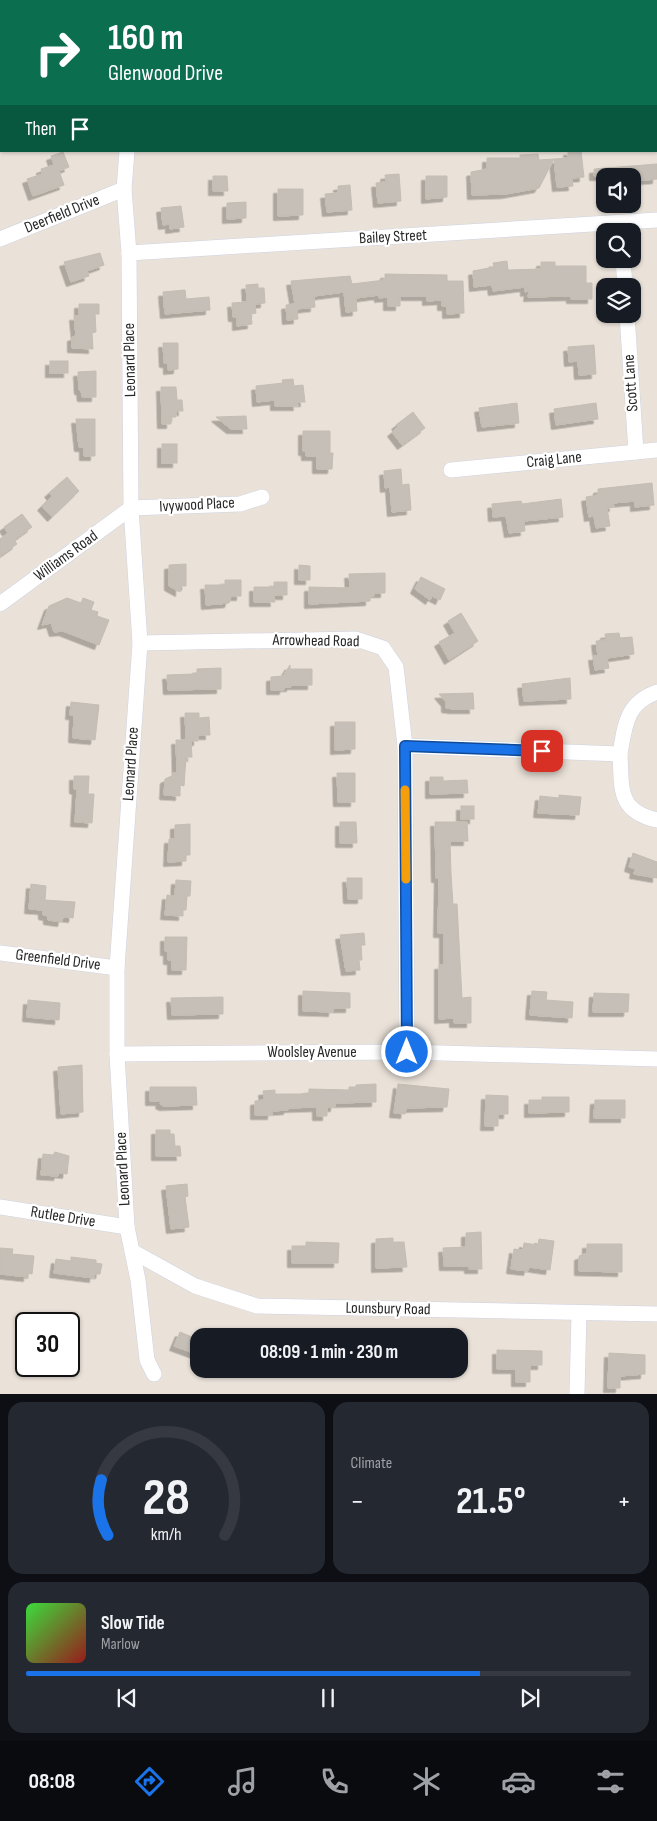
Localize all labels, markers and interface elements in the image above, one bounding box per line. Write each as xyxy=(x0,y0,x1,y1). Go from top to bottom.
text: 160 m xyxy=(108,17,184,60)
icon: right xyxy=(25,20,90,85)
text: Glenwood Drive xyxy=(108,60,223,87)
icon: arrive xyxy=(66,115,94,143)
text: Then xyxy=(25,118,56,141)
map controls xyxy=(596,168,641,323)
button: sound xyxy=(596,168,641,213)
street label: Deerfield Drive xyxy=(22,190,102,238)
button: search xyxy=(596,223,641,268)
street label: Bailey Street xyxy=(359,226,428,248)
button: layers xyxy=(596,278,641,323)
street label: Leonard Place xyxy=(120,323,140,397)
street label: Scott Lane xyxy=(620,354,642,412)
street label: Craig Lane xyxy=(525,448,583,472)
street label: Ivywood Place xyxy=(159,494,235,516)
street label: Williams Road xyxy=(30,527,102,585)
street label: Arrowhead Road xyxy=(271,631,360,651)
street label: Leonard Place xyxy=(119,726,143,802)
pin xyxy=(521,730,563,772)
icon: arrive xyxy=(528,737,556,765)
street label: Greenfield Drive xyxy=(14,945,102,975)
position arrow xyxy=(380,1025,432,1077)
street label: Woolsley Avenue xyxy=(267,1043,357,1062)
street label: Leonard Place xyxy=(112,1132,134,1206)
street label: Rutlee Drive xyxy=(29,1203,97,1231)
street label: Lounsbury Road xyxy=(345,1299,431,1319)
speed limit sign: 30 xyxy=(15,1312,80,1377)
text: 08:09 · 1 min · 230 m xyxy=(260,1341,398,1364)
text: Climate xyxy=(351,1454,392,1473)
text: 28 xyxy=(143,1467,190,1530)
text: 21.5° xyxy=(456,1479,526,1524)
text: − xyxy=(351,1485,364,1518)
text: + xyxy=(617,1485,631,1518)
text: km/h xyxy=(151,1524,182,1545)
text: Slow Tide xyxy=(101,1612,165,1635)
text: Marlow xyxy=(101,1635,140,1654)
icon: previous xyxy=(113,1684,141,1712)
icon: pause xyxy=(314,1684,342,1712)
icon: next xyxy=(516,1684,544,1712)
icon: directions xyxy=(132,1764,167,1799)
icon: music xyxy=(225,1764,260,1799)
icon: phone xyxy=(317,1764,352,1799)
icon: climate xyxy=(409,1764,444,1799)
icon: car xyxy=(501,1764,536,1799)
icon: filters xyxy=(593,1764,628,1799)
text: 08:08 xyxy=(29,1768,75,1795)

